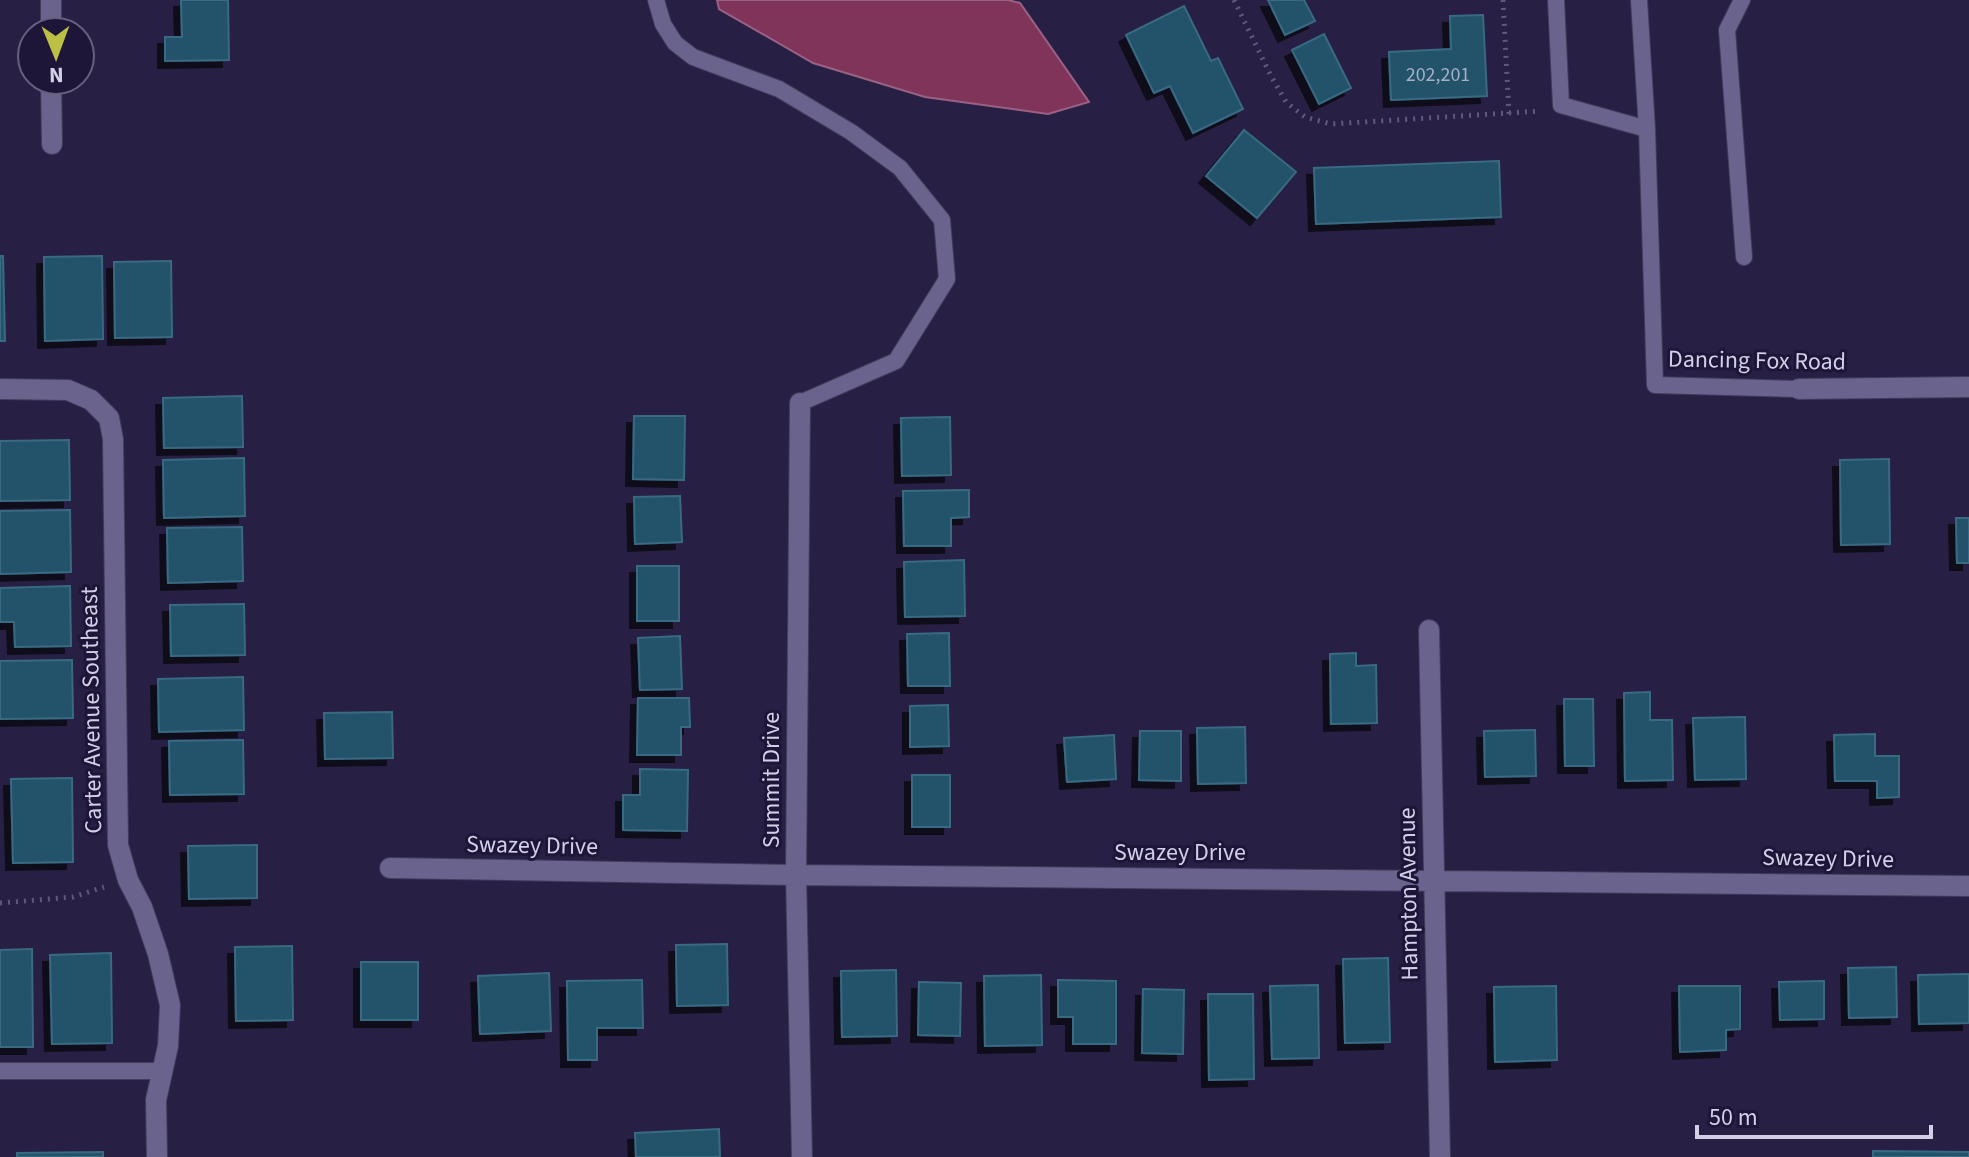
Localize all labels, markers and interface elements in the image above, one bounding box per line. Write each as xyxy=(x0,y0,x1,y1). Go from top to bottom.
north arrow xyxy=(16,16,96,96)
text: N xyxy=(49,59,64,91)
house number: 202,201 xyxy=(1406,61,1470,89)
street label: Dancing Fox Road xyxy=(1668,341,1846,380)
street label: Carter Avenue Southeast xyxy=(72,586,111,834)
street label: Summit Drive xyxy=(754,712,789,848)
street label: Hampton Avenue xyxy=(1389,807,1428,981)
street label: Swazey Drive xyxy=(466,827,598,864)
street label: Swazey Drive xyxy=(1114,835,1246,870)
street label: Swazey Drive xyxy=(1762,840,1894,877)
scale bar xyxy=(1697,1089,1931,1139)
text: 50 m xyxy=(1709,1100,1758,1135)

